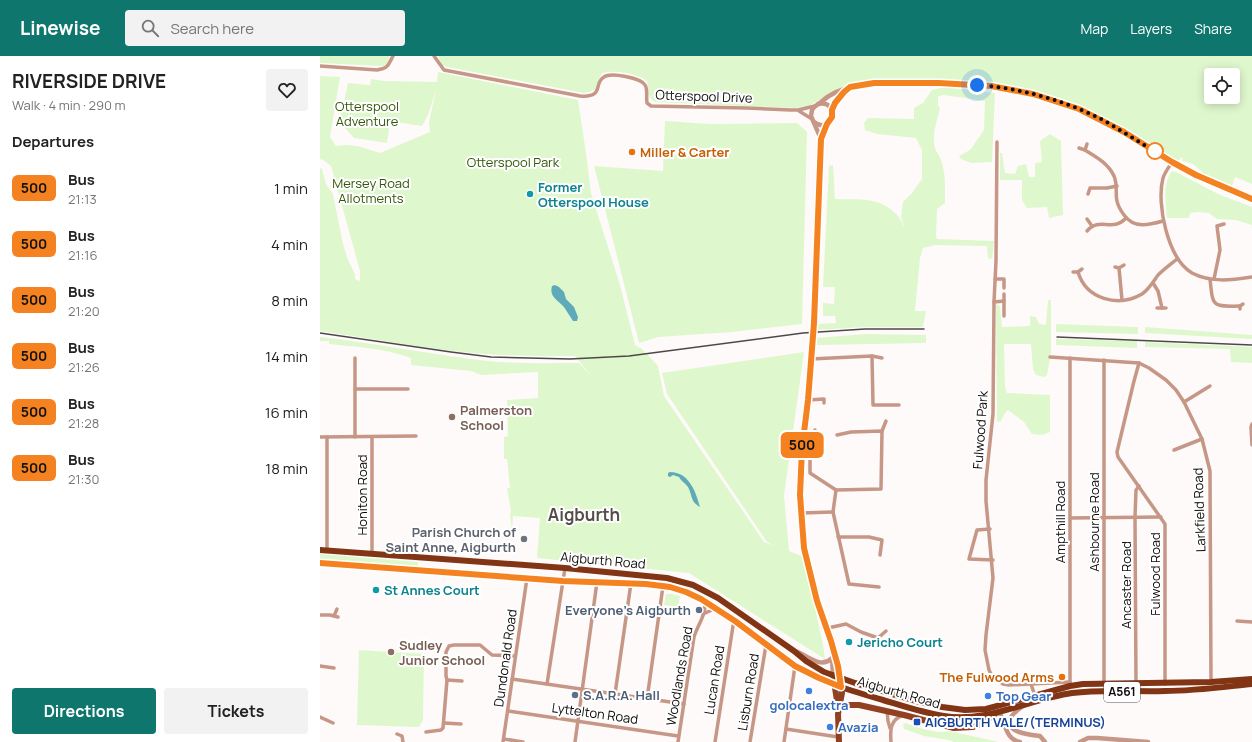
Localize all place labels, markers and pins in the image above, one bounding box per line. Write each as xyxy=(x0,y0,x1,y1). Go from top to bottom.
unlabelled marker xyxy=(1146,142,1164,160)
place label: Miller & Carter xyxy=(640,143,730,161)
marker: Miller & Carter xyxy=(627,147,637,157)
place label: Former Otterspool House xyxy=(538,178,649,211)
marker: Former Otterspool House xyxy=(525,189,535,199)
place label: Palmerston School xyxy=(460,401,532,434)
marker: Palmerston School xyxy=(447,412,457,422)
place label: Parish Church of Saint Anne, Aigburth xyxy=(386,523,516,556)
marker: Parish Church of Saint Anne, Aigburth xyxy=(519,534,529,544)
place label: St Annes Court xyxy=(384,581,480,599)
marker: St Annes Court xyxy=(371,585,381,595)
place label: Everyone's Aigburth xyxy=(565,601,691,619)
marker: Everyone's Aigburth xyxy=(694,605,704,615)
place label: Jericho Court xyxy=(857,633,943,651)
place label: Sudley Junior School xyxy=(399,636,485,669)
marker: Jericho Court xyxy=(844,637,854,647)
marker: Sudley Junior School xyxy=(386,647,396,657)
place label: The Fulwood Arms xyxy=(939,668,1054,686)
marker: The Fulwood Arms xyxy=(1057,672,1067,682)
place label: S.A.R.A. Hall xyxy=(583,686,660,704)
marker: golocalextra xyxy=(804,686,814,696)
place label: Top Gear xyxy=(996,687,1051,705)
marker: S.A.R.A. Hall xyxy=(570,690,580,700)
marker: Top Gear xyxy=(983,691,993,701)
place label: golocalextra xyxy=(769,696,849,714)
place label: AIGBURTH VALE/(TERMINUS) xyxy=(925,713,1106,731)
marker: AIGBURTH VALE/(TERMINUS) xyxy=(912,717,922,727)
place label: Avazia xyxy=(838,718,879,736)
marker: Avazia xyxy=(825,722,835,732)

